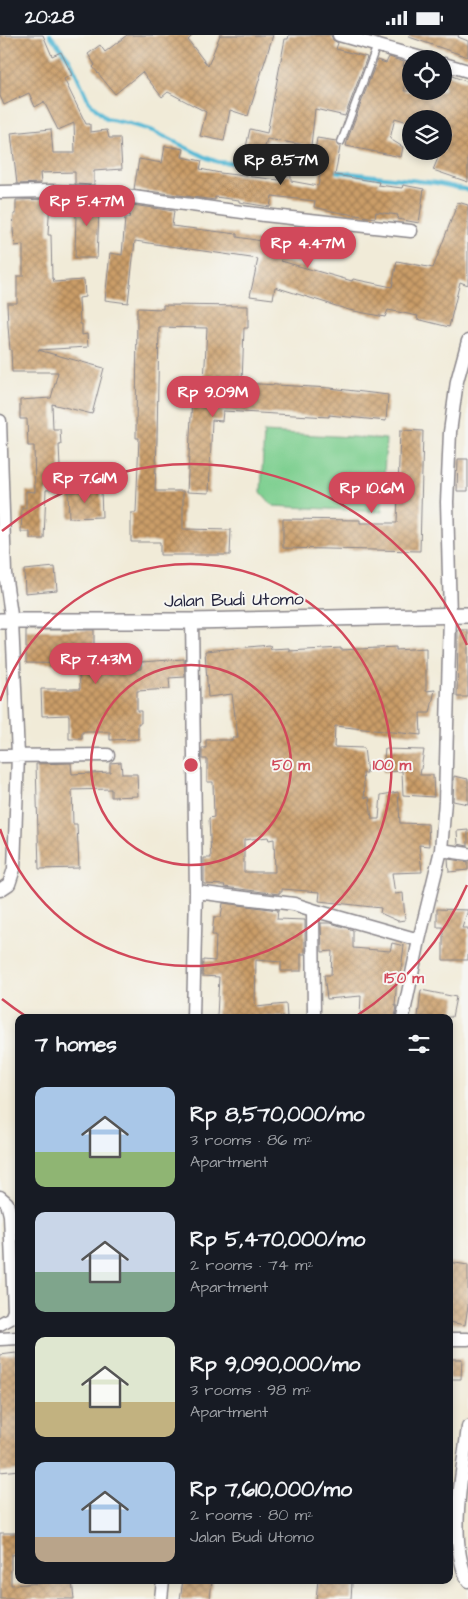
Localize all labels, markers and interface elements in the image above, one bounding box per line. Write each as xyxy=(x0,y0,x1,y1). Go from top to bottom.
text: 20:28 xyxy=(25,4,74,31)
map controls xyxy=(402,50,452,160)
button: locate xyxy=(402,50,452,100)
button: layers xyxy=(402,110,452,160)
pin: Rp 8.57M xyxy=(229,143,333,186)
text: Rp 8.57M xyxy=(244,149,318,171)
pin: Rp 5.47M xyxy=(35,185,139,227)
text: Rp 5.47M xyxy=(50,190,124,212)
pin: Rp 4.47M xyxy=(256,227,360,269)
text: Rp 4.47M xyxy=(271,232,345,254)
pin: Rp 9.09M xyxy=(161,375,265,418)
text: Rp 9.09M xyxy=(178,381,248,403)
pin: Rp 7.61M xyxy=(33,461,137,504)
text: Rp 7.61M xyxy=(53,467,117,489)
pin: Rp 10.6M xyxy=(320,471,424,514)
text: Rp 10.6M xyxy=(340,477,404,499)
street label: Jalan Budi Utomo xyxy=(164,586,304,614)
pin: Rp 7.43M xyxy=(44,643,148,685)
text: Rp 7.43M xyxy=(60,648,132,670)
text: 50 m xyxy=(272,755,310,776)
text: 100 m xyxy=(373,755,412,776)
centre of rings xyxy=(182,756,200,774)
text: 150 m xyxy=(384,968,424,989)
text: 7 homes xyxy=(35,1030,117,1059)
icon: filters xyxy=(405,1030,433,1058)
text: Rp 8,570,000/mo xyxy=(190,1100,365,1129)
icon: home xyxy=(75,1107,135,1167)
text: 3 rooms · 86 m² xyxy=(190,1129,312,1151)
text: Apartment xyxy=(190,1151,268,1173)
text: Rp 5,470,000/mo xyxy=(190,1225,365,1254)
icon: home xyxy=(75,1232,135,1292)
text: 2 rooms · 74 m² xyxy=(190,1254,314,1276)
text: Apartment xyxy=(190,1276,268,1298)
text: Rp 9,090,000/mo xyxy=(190,1350,360,1379)
icon: home xyxy=(75,1357,135,1417)
text: 3 rooms · 98 m² xyxy=(190,1379,311,1401)
text: Apartment xyxy=(190,1401,268,1423)
text: Rp 7,610,000/mo xyxy=(190,1475,352,1504)
icon: home xyxy=(75,1482,135,1542)
text: 2 rooms · 80 m² xyxy=(190,1504,313,1526)
text: Jalan Budi Utomo xyxy=(190,1526,314,1548)

